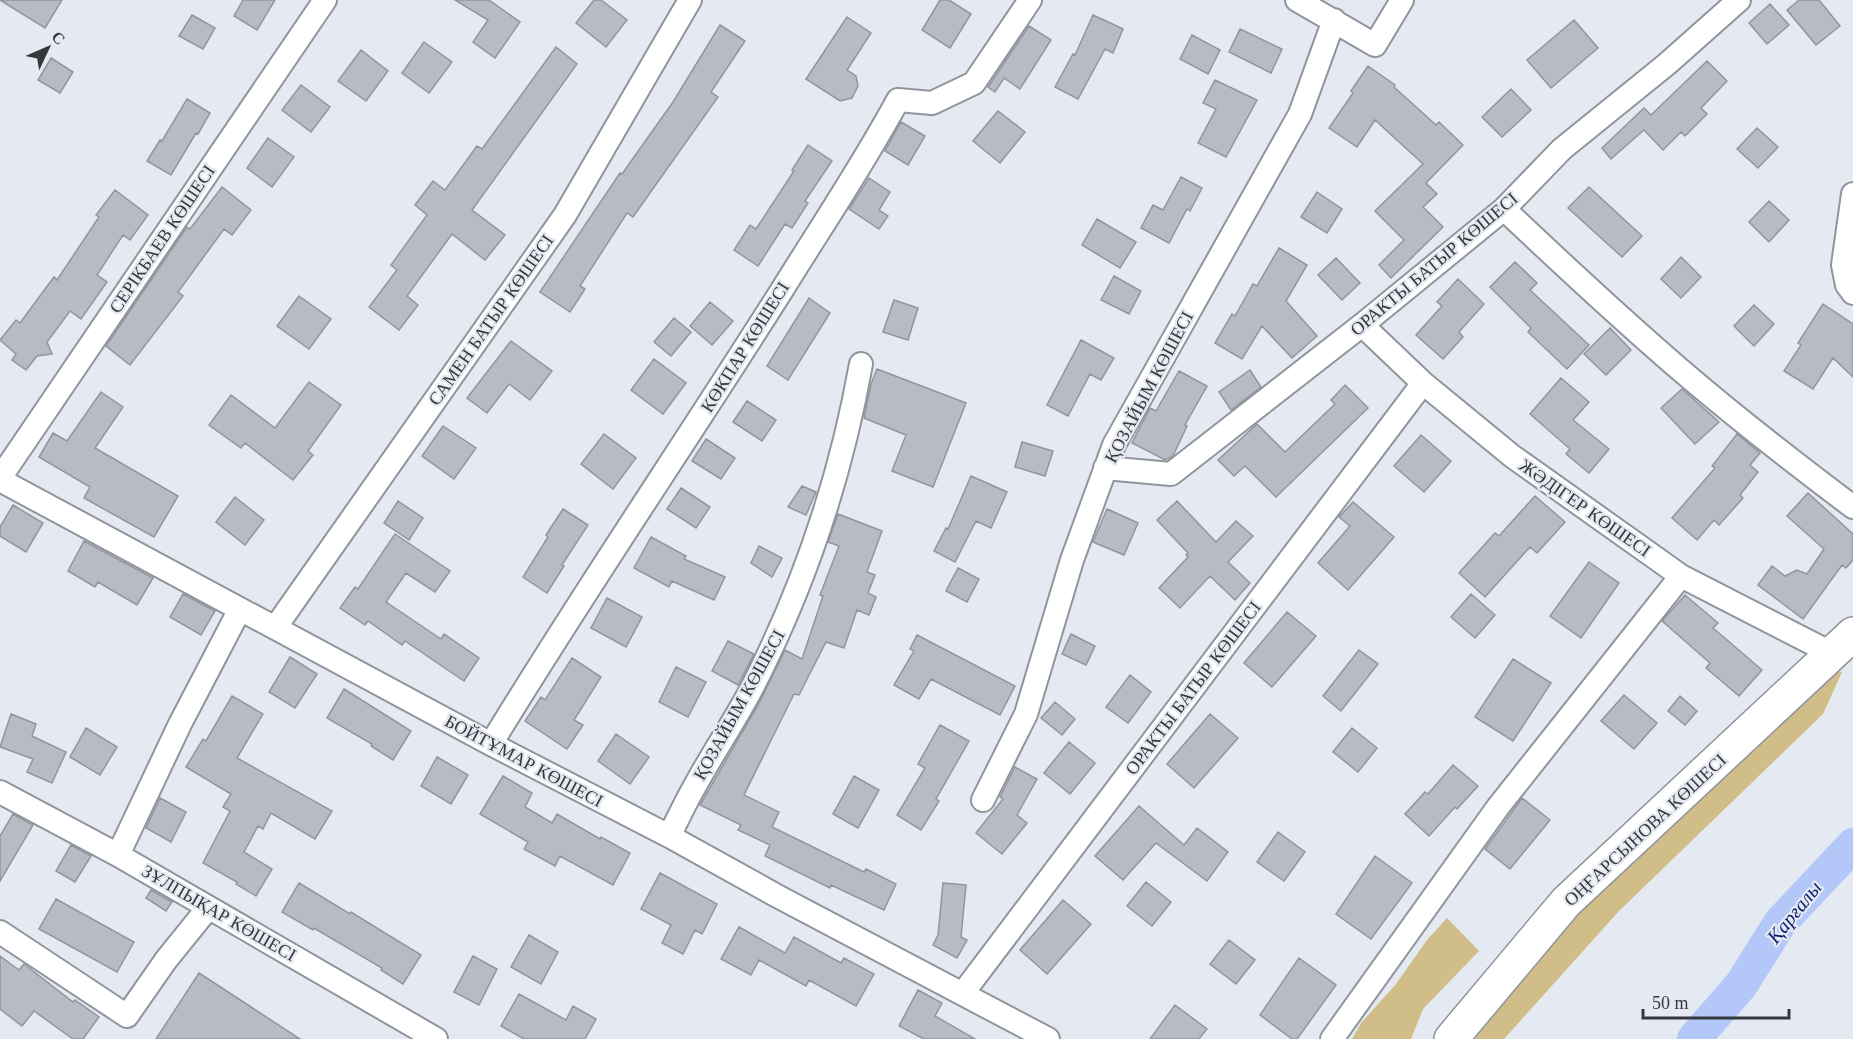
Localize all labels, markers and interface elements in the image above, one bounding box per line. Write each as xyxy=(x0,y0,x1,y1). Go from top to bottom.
north arrow xyxy=(18,18,78,78)
text: С xyxy=(48,28,69,48)
street label: СЕРІКБАЕВ КӨШЕСІ xyxy=(105,161,219,317)
street label: ОРАКТЫ БАТЫР КӨШЕСІ xyxy=(1346,188,1522,340)
street label: САМЕН БАТЫР КӨШЕСІ xyxy=(424,231,558,409)
street label: КӨКПАР КӨШЕСІ xyxy=(697,278,793,416)
street label: ҚОЗАЙЫМ КӨШЕСІ xyxy=(1101,308,1197,466)
street label: ЖӘДІГЕР КӨШЕСІ xyxy=(1516,455,1654,561)
street label: ОРАКТЫ БАТЫР КӨШЕСІ xyxy=(1121,597,1265,779)
street label: ҚОЗАЙЫМ КӨШЕСІ xyxy=(689,627,789,783)
street label: БОЙТҰМАР КӨШЕСІ xyxy=(442,711,606,811)
street label: ОҢҒАРСЫНОВА КӨШЕСІ xyxy=(1560,750,1730,910)
street label: ЗҰЛПЫҚАР КӨШЕСІ xyxy=(138,861,300,965)
water label: Қарғалы xyxy=(1762,877,1826,949)
scale bar xyxy=(1643,982,1788,1020)
text: 50 m xyxy=(1652,993,1689,1013)

